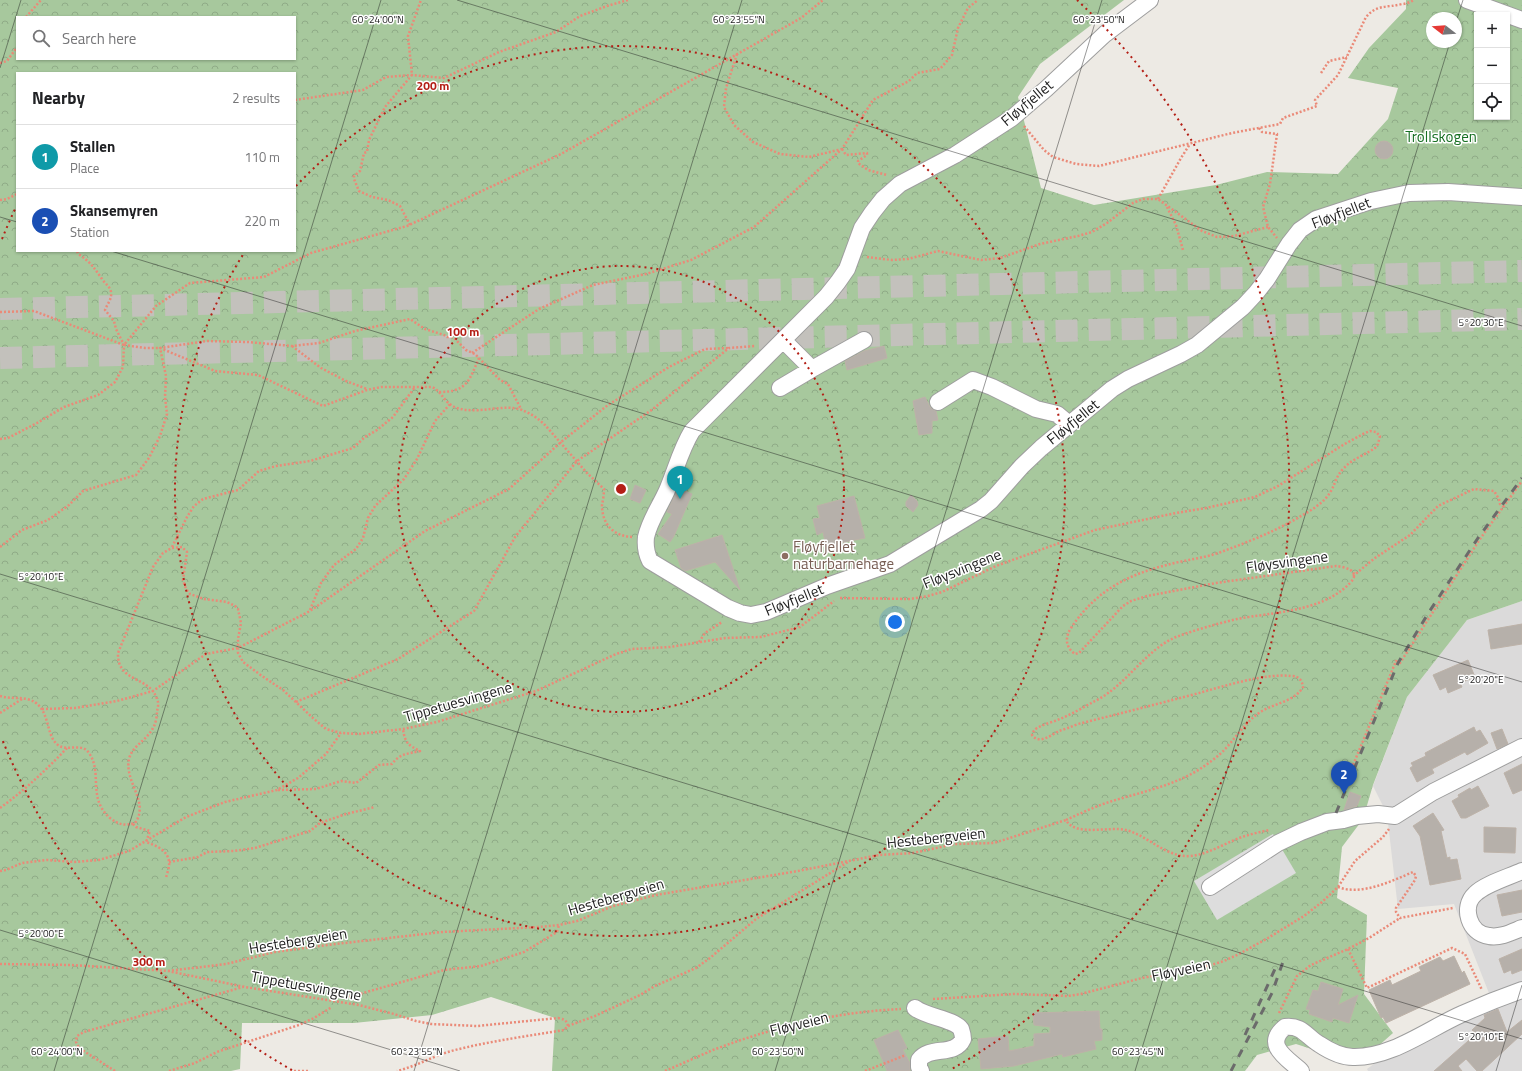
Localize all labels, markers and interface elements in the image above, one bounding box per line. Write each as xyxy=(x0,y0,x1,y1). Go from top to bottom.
text: 60°24'00"N xyxy=(352,12,404,27)
text: 60°23'55"N xyxy=(713,12,765,27)
text: 60°23'50"N xyxy=(1073,12,1125,27)
north arrow xyxy=(1426,12,1462,48)
map controls xyxy=(1474,12,1510,120)
button: + xyxy=(1474,12,1510,48)
search box xyxy=(16,16,296,60)
icon: search xyxy=(30,27,52,49)
text: Search here xyxy=(62,27,136,50)
button: − xyxy=(1474,48,1510,84)
street label: Fløyfjellet xyxy=(996,73,1058,131)
text: 200 m xyxy=(417,76,449,95)
button: locate xyxy=(1474,84,1510,120)
text: Nearby xyxy=(32,85,85,111)
text: 2 results xyxy=(232,88,280,108)
park label: Trollskogen xyxy=(1405,125,1477,148)
text: Stallen xyxy=(70,135,115,158)
text: 1 xyxy=(41,147,49,167)
text: 110 m xyxy=(244,147,280,167)
text: Place xyxy=(70,158,99,178)
street label: Fløyfjellet xyxy=(1308,190,1375,234)
text: Skansemyren xyxy=(70,199,158,222)
text: 2 xyxy=(41,211,49,231)
text: 220 m xyxy=(244,211,280,231)
text: Station xyxy=(70,222,109,242)
text: 5°20'30"E xyxy=(1459,315,1504,330)
text: 100 m xyxy=(447,322,479,341)
street label: Fløyfjellet xyxy=(1041,393,1105,450)
pin: 1 xyxy=(667,466,693,499)
centre of rings xyxy=(614,482,628,496)
place label: Fløyfjellet naturbarnehage xyxy=(793,535,894,575)
street label: Fløysvingene xyxy=(919,542,1004,595)
street label: Fløysvingene xyxy=(1244,544,1329,579)
marker: Fløyfjellet naturbarnehage xyxy=(780,551,790,561)
text: 5°20'10"E xyxy=(19,569,64,584)
street label: Fløyfjellet xyxy=(761,577,828,622)
your location xyxy=(885,612,905,632)
text: 5°20'20"E xyxy=(1459,672,1504,687)
street label: Tippetuesvingene xyxy=(401,675,515,728)
pin: 2 xyxy=(1331,761,1357,794)
street label: Hestebergveien xyxy=(885,821,987,854)
street label: Hestebergveien xyxy=(565,872,667,921)
street label: Hestebergveien xyxy=(247,921,349,960)
text: 5°20'00"E xyxy=(19,926,64,941)
text: 300 m xyxy=(133,952,165,971)
street label: Fløyveien xyxy=(1149,952,1213,987)
street label: Tippetuesvingene xyxy=(249,964,363,1007)
street label: Fløyveien xyxy=(767,1005,831,1042)
text: 5°20'10"E xyxy=(1459,1029,1504,1044)
text: 60°24'00"N xyxy=(31,1044,83,1059)
text: 60°23'55"N xyxy=(391,1044,443,1059)
text: 60°23'50"N xyxy=(752,1044,804,1059)
text: 60°23'45"N xyxy=(1112,1044,1164,1059)

